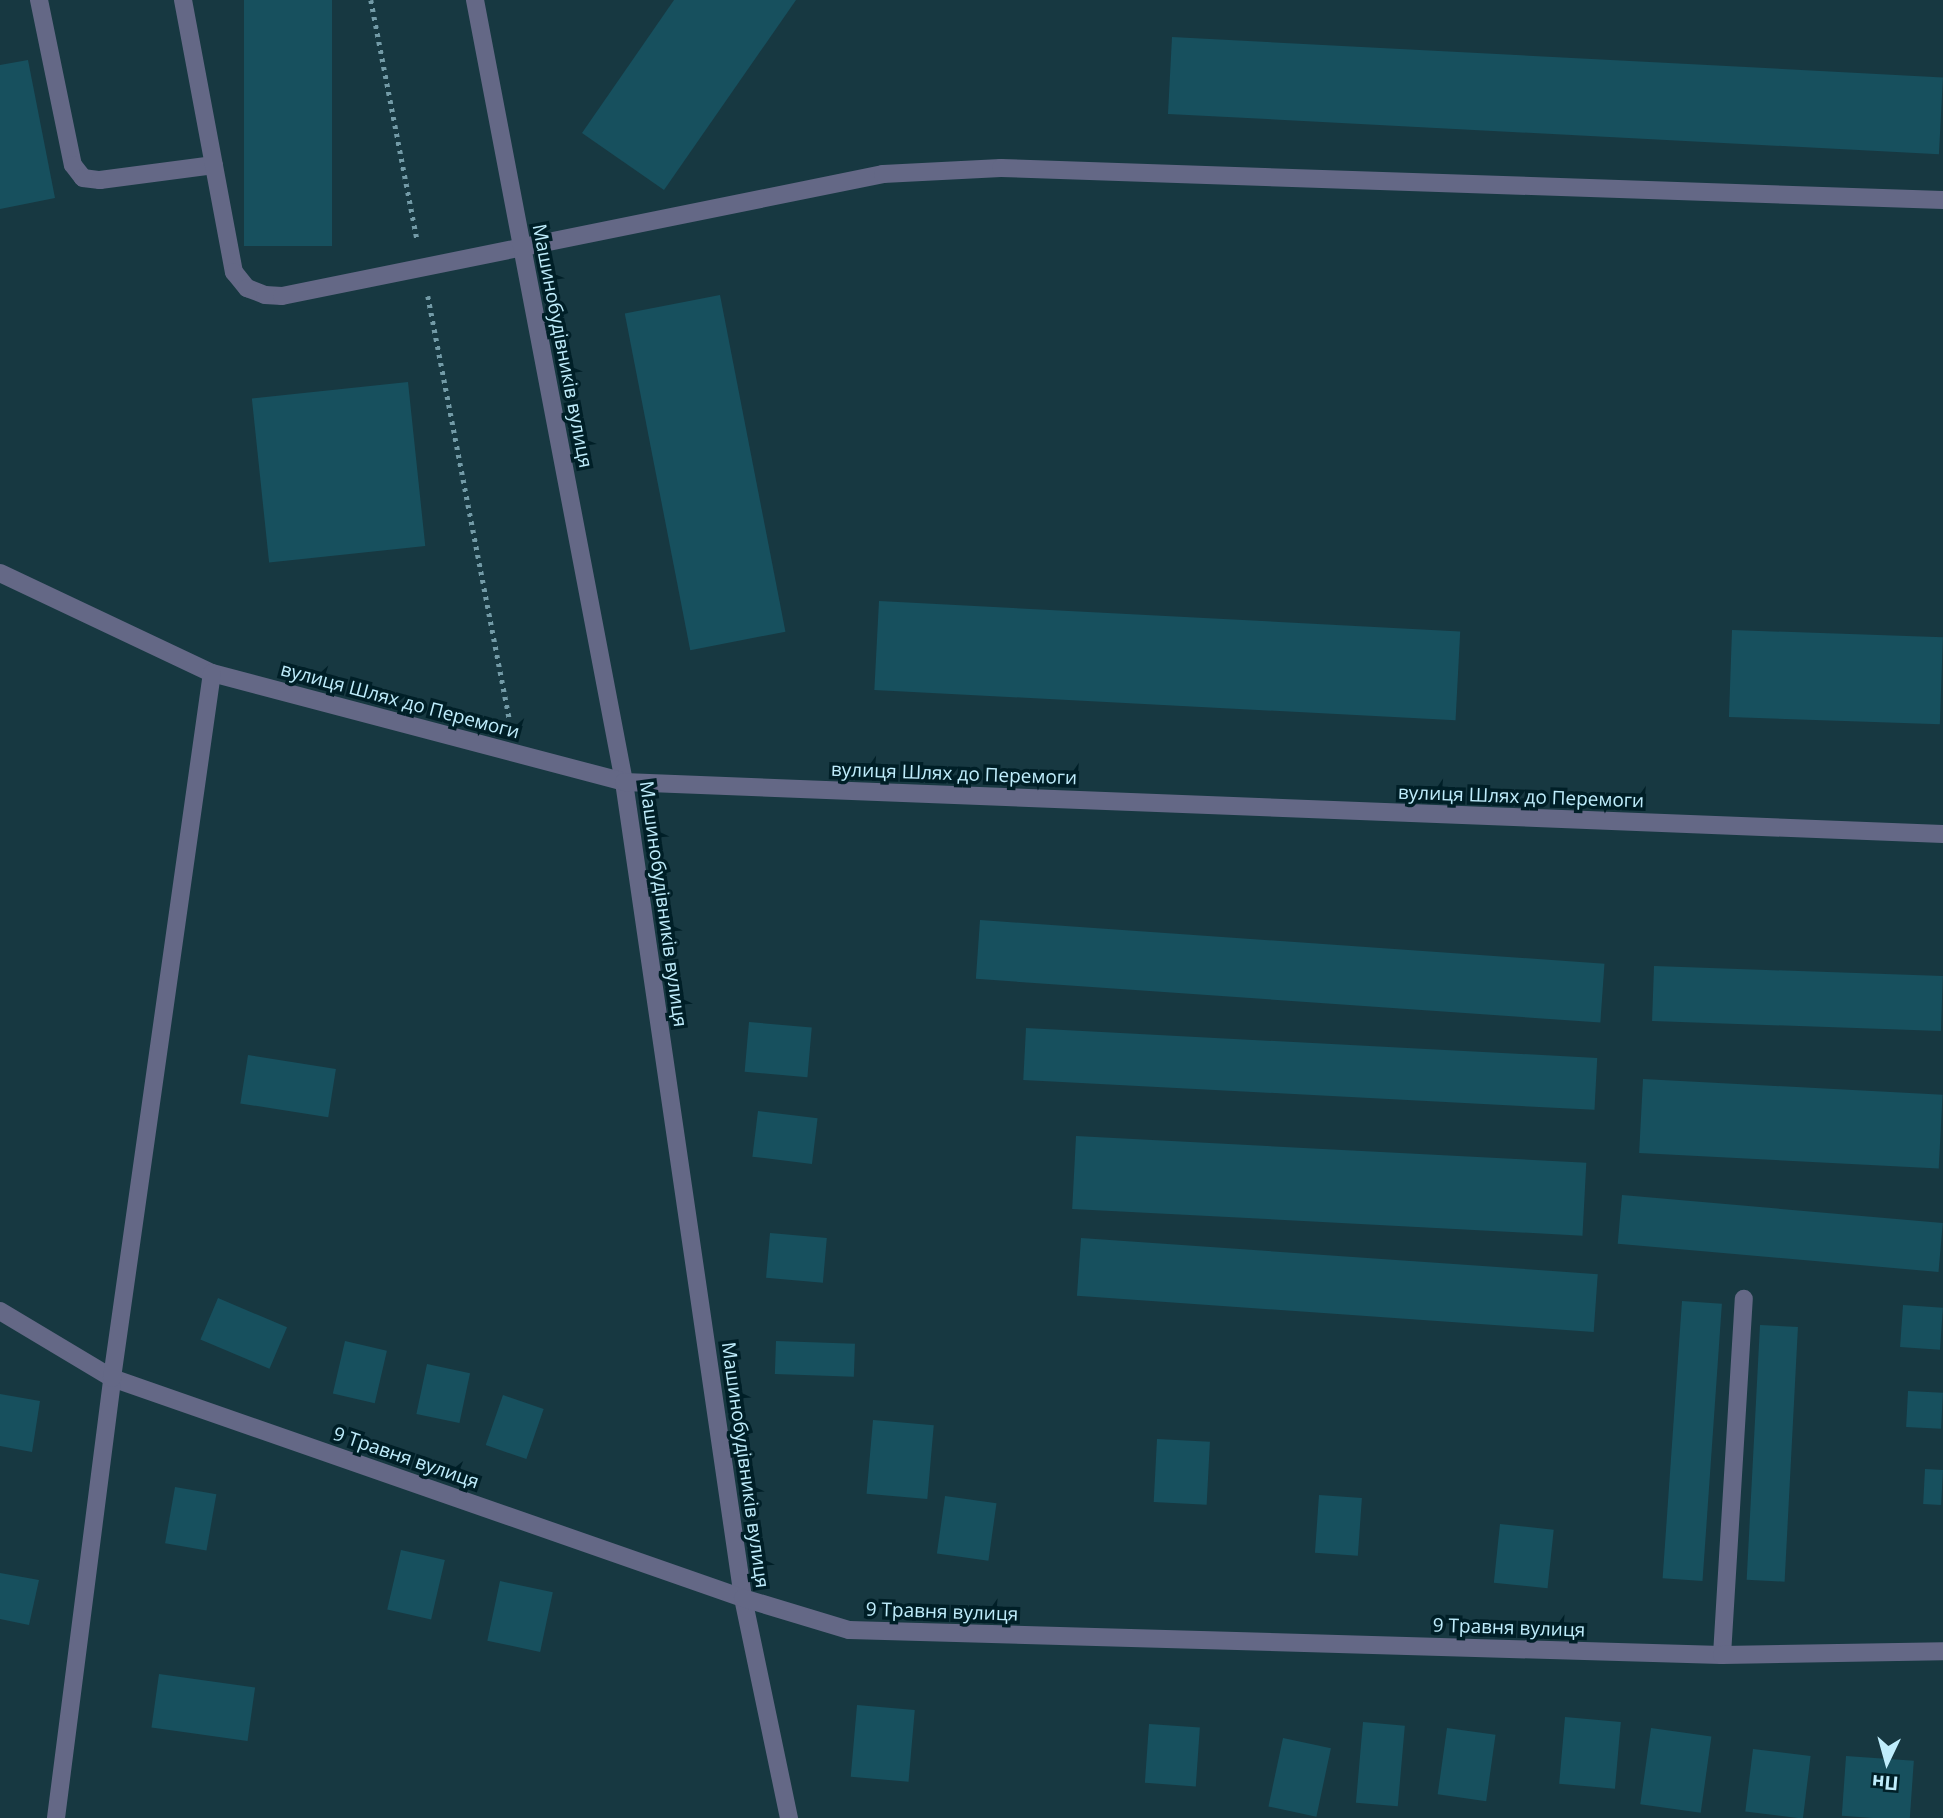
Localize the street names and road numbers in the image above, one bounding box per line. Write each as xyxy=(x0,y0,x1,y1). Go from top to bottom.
street label: Машинобудівників вулиця xyxy=(527,222,597,470)
street label: вулиця Шлях до Перемоги xyxy=(278,658,522,744)
street label: вулиця Шлях до Перемоги xyxy=(831,758,1077,790)
street label: Машинобудівників вулиця xyxy=(634,780,692,1028)
street label: вулиця Шлях до Перемоги xyxy=(1398,781,1644,813)
street label: Машинобудівників вулиця xyxy=(716,1341,774,1589)
street label: 9 Травня вулиця xyxy=(330,1422,482,1494)
street label: 9 Травня вулиця xyxy=(865,1598,1019,1626)
street label: 9 Травня вулиця xyxy=(1432,1614,1586,1642)

